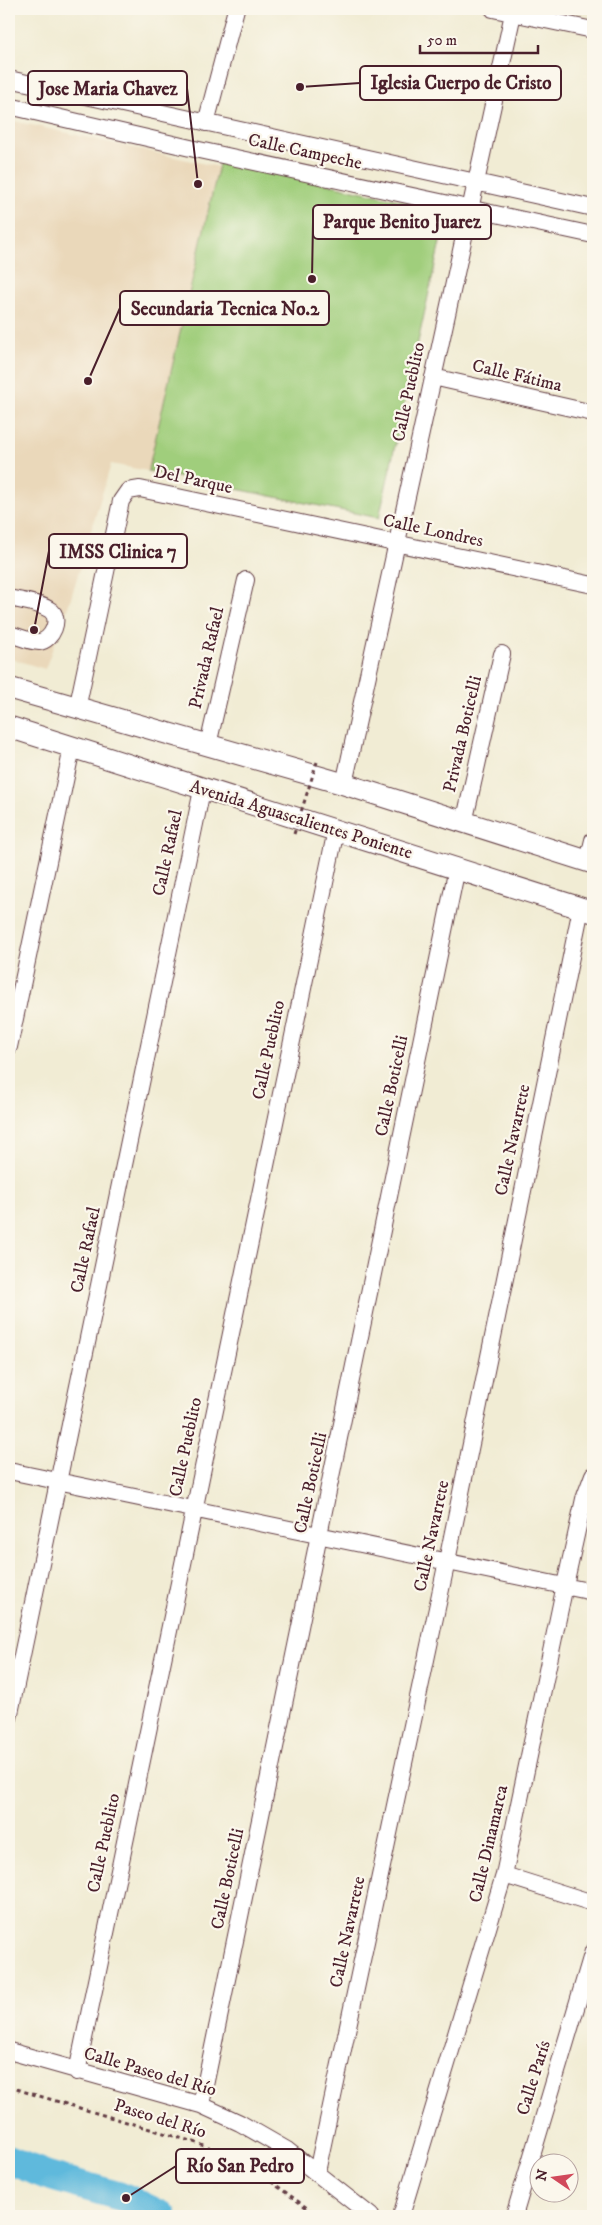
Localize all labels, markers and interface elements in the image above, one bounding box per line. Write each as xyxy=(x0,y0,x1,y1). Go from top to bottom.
scale bar xyxy=(420,22,537,54)
text: 50 m xyxy=(427,31,457,50)
callout: Iglesia Cuerpo de Cristo xyxy=(360,66,561,100)
callout: Jose Maria Chavez xyxy=(28,71,187,105)
text: Iglesia Cuerpo de Cristo xyxy=(370,72,552,95)
text: Jose Maria Chavez xyxy=(36,78,178,101)
street label: Calle Campeche xyxy=(246,129,364,175)
callout: Parque Benito Juarez xyxy=(313,205,491,239)
text: Parque Benito Juarez xyxy=(323,211,482,235)
callout: Secundaria Tecnica No.2 xyxy=(120,291,329,325)
text: Secundaria Tecnica No.2 xyxy=(131,298,320,321)
street label: Calle Pueblito xyxy=(388,340,430,444)
street label: Calle Fátima xyxy=(470,355,564,397)
street label: Del Parque xyxy=(152,461,234,499)
street label: Calle Londres xyxy=(381,510,485,552)
callout: IMSS Clinica 7 xyxy=(49,534,187,568)
text: IMSS Clinica 7 xyxy=(59,541,177,564)
street label: Privada Rafael xyxy=(185,604,230,711)
street label: Privada Boticelli xyxy=(439,674,487,794)
street label: Avenida Aguascalientes Poniente xyxy=(187,776,415,864)
street label: Calle Rafael xyxy=(148,807,188,898)
street label: Calle Pueblito xyxy=(248,998,290,1102)
street label: Calle Boticelli xyxy=(371,1033,413,1139)
street label: Calle Navarrete xyxy=(490,1082,536,1198)
street label: Calle Rafael xyxy=(66,1204,106,1295)
street label: Calle Pueblito xyxy=(165,1395,207,1499)
street label: Calle Boticelli xyxy=(290,1430,332,1536)
street label: Calle Navarrete xyxy=(409,1478,455,1594)
street label: Calle Dinamarca xyxy=(465,1783,513,1905)
street label: Calle Pueblito xyxy=(83,1791,125,1895)
street label: Calle Boticelli xyxy=(207,1826,249,1932)
street label: Calle Navarrete xyxy=(325,1874,371,1990)
street label: Calle París xyxy=(512,2038,556,2118)
street label: Calle Paseo del Río xyxy=(81,2043,219,2102)
street label: Paseo del Río xyxy=(111,2095,209,2144)
callout: Río San Pedro xyxy=(176,2149,304,2183)
north arrow xyxy=(530,2152,580,2202)
text: Río San Pedro xyxy=(186,2155,294,2178)
text: N xyxy=(532,2167,552,2183)

